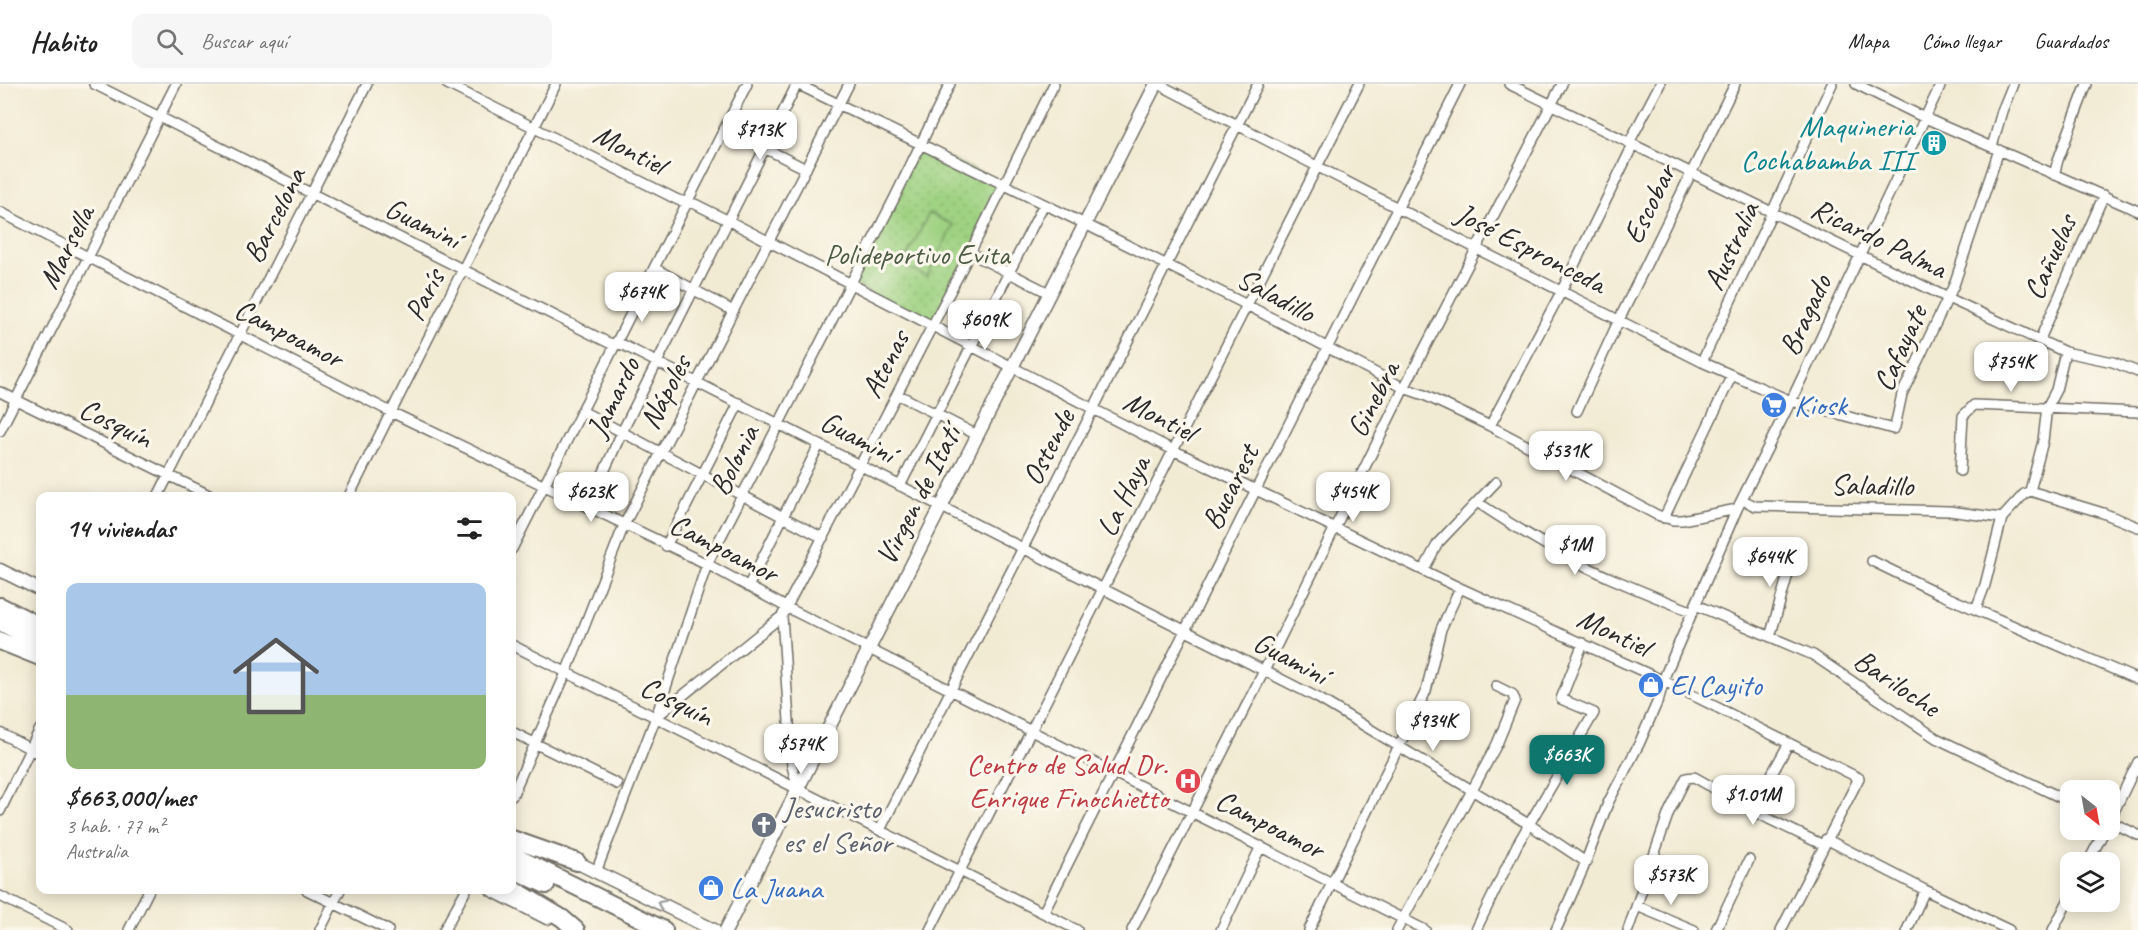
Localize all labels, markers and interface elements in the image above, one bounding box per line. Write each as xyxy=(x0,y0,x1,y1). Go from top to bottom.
search box xyxy=(132,14,552,68)
text: Habito xyxy=(30,24,96,59)
icon: search xyxy=(153,25,186,58)
text: Buscar aquí xyxy=(201,27,287,55)
text: Mapa xyxy=(1848,28,1889,54)
text: Cómo llegar xyxy=(1922,28,2001,54)
text: Guardados xyxy=(2034,28,2108,54)
place label: Maquineria Cochabamba III xyxy=(1741,107,1920,179)
pin: $713K xyxy=(718,110,802,161)
street label: Montiel xyxy=(587,115,677,185)
text: $713K xyxy=(737,117,783,142)
building icon: Maquineria Cochabamba III xyxy=(1919,128,1949,158)
street label: Escobar xyxy=(1614,155,1686,250)
street label: Barcelona xyxy=(234,159,315,269)
street label: Guaminí xyxy=(379,189,473,260)
street label: Ricardo Palma xyxy=(1805,189,1955,288)
street label: José Espronceda xyxy=(1448,193,1615,303)
street label: Australia xyxy=(1694,194,1769,296)
street label: Marsella xyxy=(29,197,104,295)
street label: Cañuelas xyxy=(2014,206,2087,305)
park label: Polideportivo Evita xyxy=(824,235,1012,273)
street label: Saladillo xyxy=(1231,259,1323,332)
street label: París xyxy=(395,261,454,327)
street label: Bragado xyxy=(1770,267,1841,361)
pin: $674K xyxy=(600,272,684,323)
text: $674K xyxy=(619,279,665,304)
street label: Campoamor xyxy=(228,290,352,378)
street label: Cafayate xyxy=(1864,297,1937,397)
pin: $609K xyxy=(943,300,1027,351)
text: $609K xyxy=(962,307,1008,332)
street label: Atenas xyxy=(852,321,919,404)
pin: $754K xyxy=(1969,342,2053,393)
street label: Nápoles xyxy=(630,346,701,435)
text: $754K xyxy=(1988,349,2034,374)
street label: Jamardo xyxy=(577,350,649,445)
street label: Ginebra xyxy=(1338,352,1409,443)
street label: Montiel xyxy=(1117,382,1207,452)
place label: Kiosk xyxy=(1794,386,1849,424)
street label: Cosquín xyxy=(73,389,160,458)
supermarket icon: Kiosk xyxy=(1759,390,1789,420)
street label: Ostende xyxy=(1013,401,1084,491)
street label: Guaminí xyxy=(814,402,908,475)
street label: Virgen de Itatí xyxy=(867,413,972,571)
street label: Bolonia xyxy=(700,417,769,502)
pin: $531K xyxy=(1524,431,1608,482)
street label: Bucarest xyxy=(1193,436,1269,536)
text: $531K xyxy=(1543,438,1589,463)
street label: La Haya xyxy=(1087,447,1160,542)
street label: Saladillo xyxy=(1830,465,1915,505)
pin: $623K xyxy=(549,472,633,523)
pin: $454K xyxy=(1311,472,1395,523)
text: $623K xyxy=(568,479,614,504)
text: $454K xyxy=(1330,479,1376,504)
street label: Campoamor xyxy=(663,505,787,593)
text: 14 viviendas xyxy=(66,512,175,545)
icon: filters xyxy=(453,512,486,545)
pin: $1M xyxy=(1546,525,1604,576)
text: $1M xyxy=(1559,532,1591,557)
pin: $644K xyxy=(1728,537,1812,588)
text: $644K xyxy=(1747,544,1793,569)
street label: Montiel xyxy=(1572,599,1661,667)
icon: home xyxy=(222,622,330,730)
street label: Guaminí xyxy=(1247,623,1341,696)
street label: Bariloche xyxy=(1847,641,1949,727)
place label: El Cayito xyxy=(1670,666,1763,704)
street label: Cosquín xyxy=(634,667,721,736)
shop icon: El Cayito xyxy=(1636,670,1666,700)
pin: $934K xyxy=(1391,701,1475,752)
text: $934K xyxy=(1410,708,1456,733)
pin: $574K xyxy=(759,724,843,775)
text: $574K xyxy=(778,731,824,756)
pin: $663K xyxy=(1525,735,1609,786)
text: $663K xyxy=(1544,742,1591,767)
place label: Centro de Salud Dr. Enrique Finochietto xyxy=(967,745,1171,817)
hospital icon: Centro de Salud Dr. Enrique Finochietto xyxy=(1173,766,1203,796)
pin: $1.01M xyxy=(1704,775,1802,826)
north arrow xyxy=(2060,780,2120,840)
map controls xyxy=(2060,780,2120,912)
text: $663,000/mes xyxy=(66,781,195,814)
street label: Campoamor xyxy=(1209,781,1333,869)
text: $1.01M xyxy=(1726,782,1780,807)
place label: Jesucristo es el Señor xyxy=(781,789,895,861)
church icon: Jesucristo es el Señor xyxy=(749,810,779,840)
text: 3 hab. · 77 m² xyxy=(66,814,164,839)
text: Australia xyxy=(66,839,128,864)
button: layers xyxy=(2060,852,2120,912)
pin: $573K xyxy=(1629,855,1713,906)
text: $573K xyxy=(1648,862,1694,887)
place label: La Juana xyxy=(730,869,824,907)
shop icon: La Juana xyxy=(696,873,726,903)
one-way arrow xyxy=(657,900,668,912)

